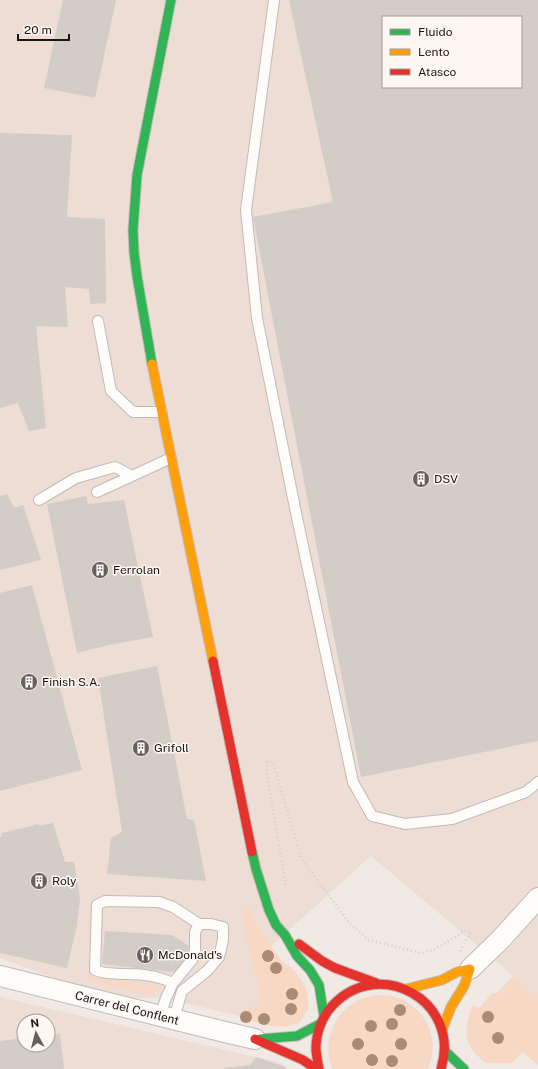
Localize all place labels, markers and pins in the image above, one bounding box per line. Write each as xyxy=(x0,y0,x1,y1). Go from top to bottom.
building icon: DSV xyxy=(411,469,431,489)
place label: DSV xyxy=(434,472,458,486)
building icon: Ferrolan xyxy=(90,560,110,580)
place label: Ferrolan xyxy=(113,563,160,577)
building icon: Finish S.A. xyxy=(19,672,39,692)
place label: Finish S.A. xyxy=(42,675,100,689)
building icon: Grifoll xyxy=(131,738,151,758)
place label: Grifoll xyxy=(154,741,189,755)
building icon: Roly xyxy=(29,871,49,891)
place label: Roly xyxy=(52,874,77,888)
restaurant icon: McDonald's xyxy=(135,945,155,965)
place label: McDonald's xyxy=(158,948,222,962)

